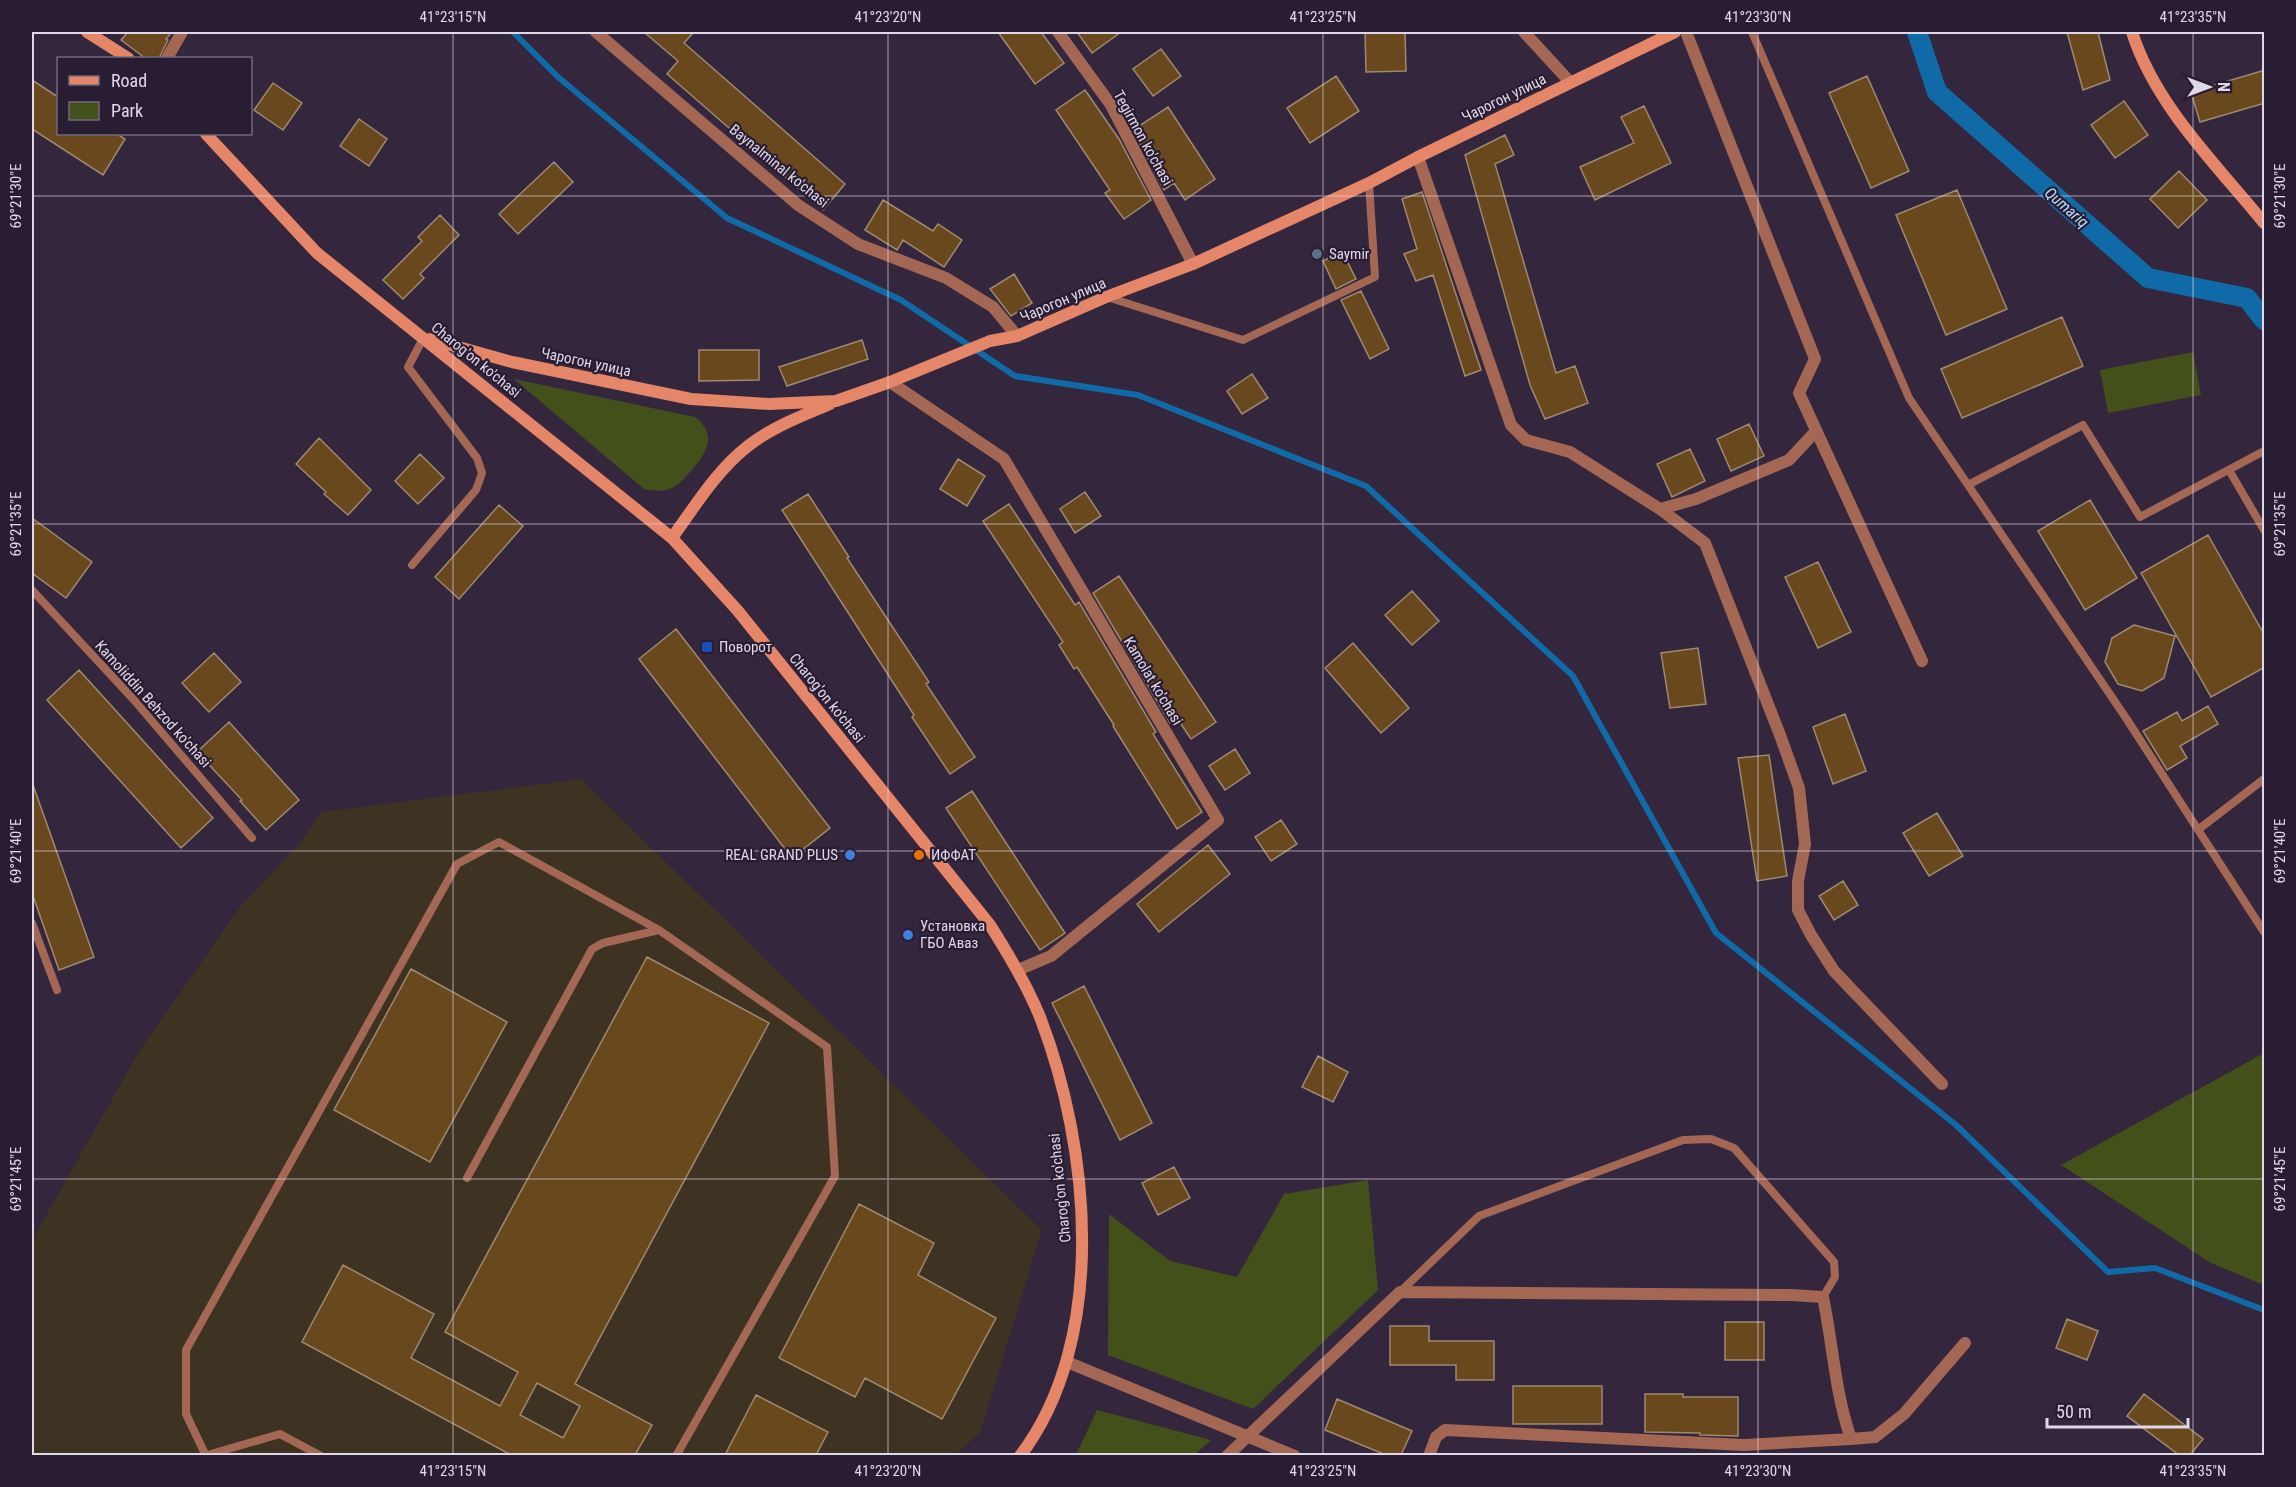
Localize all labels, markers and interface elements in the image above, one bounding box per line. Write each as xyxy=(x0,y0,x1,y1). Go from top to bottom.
text: 41°23'15"N xyxy=(420,8,486,26)
text: 41°23'20"N xyxy=(855,8,921,26)
text: 41°23'25"N xyxy=(1290,8,1356,26)
text: 41°23'30"N xyxy=(1725,8,1791,26)
text: 41°23'35"N xyxy=(2160,8,2226,26)
legend xyxy=(57,57,252,135)
north arrow xyxy=(2179,57,2239,117)
text: Road xyxy=(111,70,147,91)
street label: Чарогон улица xyxy=(1459,70,1549,126)
text: N xyxy=(2214,82,2233,92)
street label: Tegirmon ko'chasi xyxy=(1109,87,1177,189)
text: Park xyxy=(111,100,143,121)
street label: Baynalminal ko'chasi xyxy=(726,120,832,212)
text: 69°21'30"E xyxy=(7,164,25,228)
text: 69°21'30"E xyxy=(2271,164,2289,228)
water label: Qumariq xyxy=(2041,183,2093,232)
place label: Saymir xyxy=(1329,245,1370,263)
marker: Saymir xyxy=(1310,247,1324,261)
street label: Чарогон улица xyxy=(1017,274,1109,326)
street label: Charog'on ko'chasi xyxy=(428,318,524,402)
street label: Чарогон улица xyxy=(539,344,633,380)
text: 69°21'35"E xyxy=(7,492,25,556)
text: 69°21'35"E xyxy=(2271,492,2289,556)
street label: Kamolat ko'chasi xyxy=(1120,634,1186,728)
street label: Kamoliddin Behzod ko'chasi xyxy=(91,637,215,771)
place label: Поворот xyxy=(719,638,772,656)
marker: Поворот xyxy=(700,640,714,654)
street label: Charog'on ko'chasi xyxy=(785,650,869,746)
text: 69°21'40"E xyxy=(7,819,25,883)
text: 69°21'40"E xyxy=(2271,819,2289,883)
place label: REAL GRAND PLUS xyxy=(725,846,838,864)
place label: ИФФАТ xyxy=(931,846,976,864)
marker: REAL GRAND PLUS xyxy=(843,848,857,862)
marker: ИФФАТ xyxy=(912,848,926,862)
place label: Установка ГБО Аваз xyxy=(920,917,985,952)
marker: Установка ГБО Аваз xyxy=(901,928,915,942)
street label: Charog'on ko'chasi xyxy=(1045,1132,1075,1244)
text: 69°21'45"E xyxy=(7,1147,25,1211)
text: 69°21'45"E xyxy=(2271,1147,2289,1211)
scale bar xyxy=(2047,1391,2188,1429)
text: 50 m xyxy=(2056,1401,2091,1422)
text: 41°23'15"N xyxy=(420,1462,486,1480)
text: 41°23'20"N xyxy=(855,1462,921,1480)
text: 41°23'25"N xyxy=(1290,1462,1356,1480)
text: 41°23'30"N xyxy=(1725,1462,1791,1480)
text: 41°23'35"N xyxy=(2160,1462,2226,1480)

